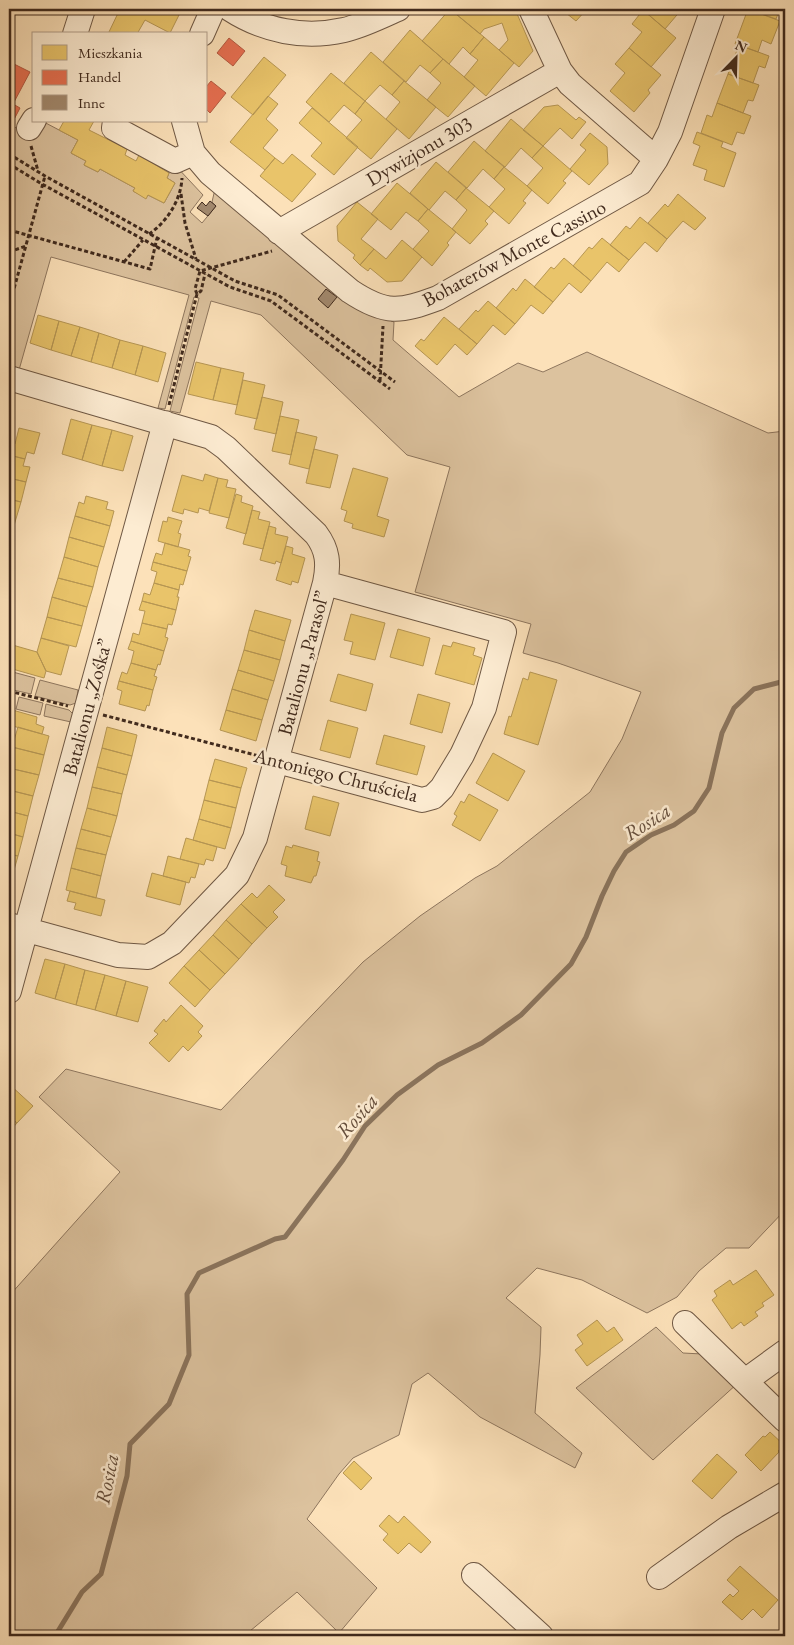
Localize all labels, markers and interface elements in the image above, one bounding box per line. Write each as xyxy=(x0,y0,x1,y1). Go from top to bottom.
legend xyxy=(32,32,208,122)
north arrow xyxy=(712,32,762,82)
text: N xyxy=(732,36,750,57)
text: Mieszkania xyxy=(78,43,142,62)
text: Handel xyxy=(78,67,121,86)
text: Inne xyxy=(78,93,105,112)
street label: Dywizjonu 303 xyxy=(361,110,477,192)
street label: Bohaterów Monte Cassino xyxy=(418,194,610,312)
street label: Batalionu „Parasol” xyxy=(271,588,335,738)
street label: Batalionu „Zośka” xyxy=(56,636,118,778)
street label: Antoniego Chruściela xyxy=(250,742,421,808)
water label: Rosica xyxy=(618,796,675,847)
water label: Rosica xyxy=(330,1088,383,1144)
water label: Rosica xyxy=(88,1451,125,1506)

